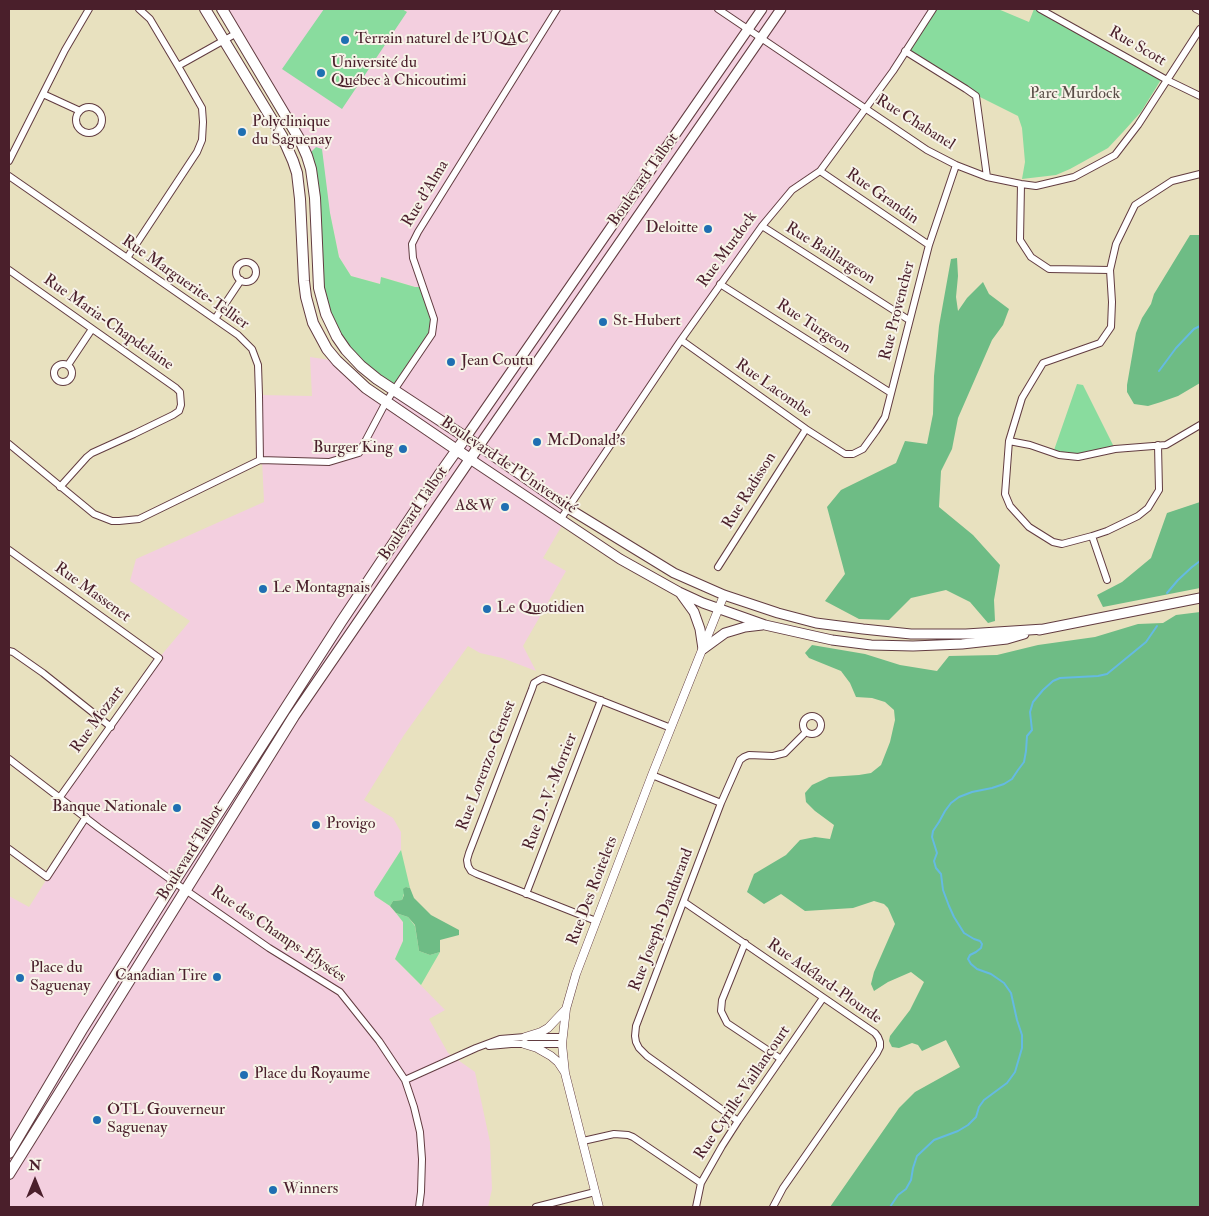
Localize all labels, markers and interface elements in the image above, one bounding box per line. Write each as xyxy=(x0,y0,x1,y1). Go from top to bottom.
street label: Rue Scott xyxy=(1105,23,1169,71)
place label: Terrain naturel de l'UQAC xyxy=(355,30,529,50)
marker: Terrain naturel de l'UQAC xyxy=(339,34,351,46)
place label: Université du Québec à Chicoutimi xyxy=(331,54,467,92)
marker: Université du Québec à Chicoutimi xyxy=(315,67,327,79)
park label: Parc Murdock xyxy=(1030,85,1120,105)
street label: Rue Chabanel xyxy=(872,91,958,155)
place label: Polyclinique du Saguenay xyxy=(252,113,332,151)
marker: Polyclinique du Saguenay xyxy=(236,126,248,138)
street label: Boulevard Talbot xyxy=(605,130,683,230)
street label: Rue d'Alma xyxy=(399,157,453,231)
street label: Rue Grandin xyxy=(842,165,922,229)
street label: Rue Murdock xyxy=(694,208,762,292)
place label: Deloitte xyxy=(645,219,698,239)
street label: Rue Baillargeon xyxy=(782,219,878,289)
marker: Deloitte xyxy=(702,223,714,235)
street label: Rue Marguerite-Tellier xyxy=(118,232,252,334)
street label: Rue Provencher xyxy=(876,259,920,363)
street label: Rue Maria-Chapdelaine xyxy=(39,271,177,375)
street label: Rue Turgeon xyxy=(772,296,854,358)
place label: St-Hubert xyxy=(613,312,681,332)
marker: St-Hubert xyxy=(597,316,609,328)
place label: Jean Coutu xyxy=(461,352,533,372)
marker: Jean Coutu xyxy=(445,356,457,368)
street label: Rue Lacombe xyxy=(731,356,815,422)
street label: Boulevard de l'Université xyxy=(436,413,580,519)
place label: McDonald's xyxy=(547,432,625,452)
marker: McDonald's xyxy=(531,436,543,448)
place label: Burger King xyxy=(313,439,393,459)
marker: Burger King xyxy=(397,443,409,455)
street label: Rue Radisson xyxy=(719,449,781,533)
street label: Boulevard Talbot xyxy=(376,463,452,565)
place label: A&W xyxy=(455,497,495,517)
marker: A&W xyxy=(499,501,511,513)
street label: Rue Massenet xyxy=(50,559,134,627)
place label: Le Montagnais xyxy=(273,579,370,599)
marker: Le Montagnais xyxy=(257,583,269,595)
place label: Le Quotidien xyxy=(497,599,584,619)
marker: Le Quotidien xyxy=(481,603,493,615)
street label: Rue Mozart xyxy=(67,683,129,757)
street label: Rue Lorenzo-Genest xyxy=(453,698,521,834)
street label: Rue D.-V.-Morrier xyxy=(520,731,582,853)
place label: Banque Nationale xyxy=(52,798,167,818)
street label: Boulevard Talbot xyxy=(154,802,228,904)
marker: Banque Nationale xyxy=(171,802,183,814)
place label: Provigo xyxy=(326,815,375,835)
marker: Provigo xyxy=(310,819,322,831)
street label: Rue Des Roitelets xyxy=(564,834,622,948)
street label: Rue Joseph-Dandurand xyxy=(626,846,698,994)
street label: Rue des Champs-Élysées xyxy=(207,882,349,988)
street label: Rue Adélard-Plourde xyxy=(763,935,885,1029)
place label: Place du Saguenay xyxy=(30,959,90,997)
place label: Canadian Tire xyxy=(115,967,207,987)
marker: Canadian Tire xyxy=(211,971,223,983)
marker: Place du Saguenay xyxy=(14,972,26,984)
street label: Rue Cyrille-Vaillancourt xyxy=(691,1022,795,1164)
place label: Place du Royaume xyxy=(254,1065,370,1085)
marker: Place du Royaume xyxy=(238,1069,250,1081)
place label: OTL Gouverneur Saguenay xyxy=(107,1101,225,1139)
marker: OTL Gouverneur Saguenay xyxy=(91,1114,103,1126)
north arrow xyxy=(10,1156,60,1206)
text: N xyxy=(29,1157,41,1174)
place label: Winners xyxy=(283,1180,338,1200)
marker: Winners xyxy=(267,1184,279,1196)

